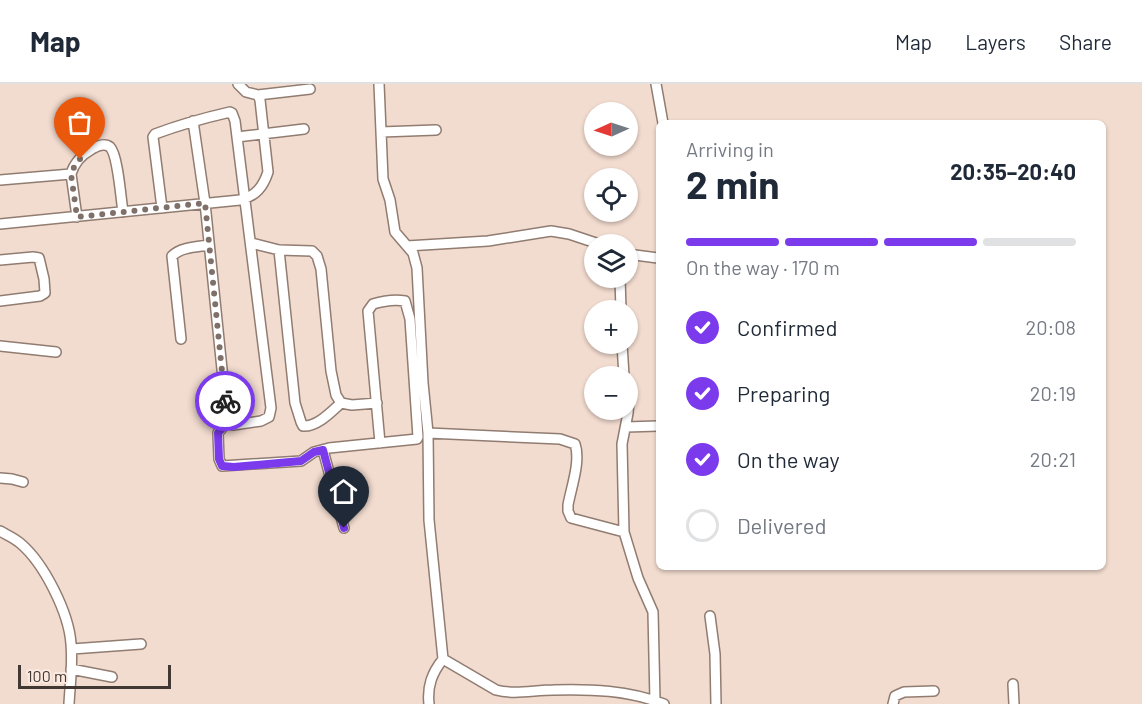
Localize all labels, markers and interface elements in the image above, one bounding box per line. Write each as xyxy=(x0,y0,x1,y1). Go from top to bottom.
text: Map xyxy=(30,24,81,58)
text: Map xyxy=(895,29,932,54)
text: Layers xyxy=(965,29,1026,54)
text: Share xyxy=(1059,29,1112,54)
pin xyxy=(54,97,105,159)
north arrow xyxy=(584,102,638,156)
map controls xyxy=(584,102,638,420)
icon: bag xyxy=(63,106,96,139)
text: Arriving in xyxy=(686,137,774,161)
text: 20:35–20:40 xyxy=(950,158,1076,184)
text: 2 min xyxy=(686,160,779,207)
button: locate xyxy=(584,168,638,222)
button: layers xyxy=(584,234,638,288)
text: On the way · 170 m xyxy=(686,255,840,279)
button: + xyxy=(584,300,638,354)
icon: check xyxy=(686,311,719,344)
text: Confirmed xyxy=(737,314,837,340)
text: 20:08 xyxy=(1025,315,1076,339)
button: − xyxy=(584,366,638,420)
courier xyxy=(195,371,255,431)
icon: check xyxy=(686,377,719,410)
text: Preparing xyxy=(737,380,830,406)
text: 20:19 xyxy=(1030,381,1076,405)
icon: bike xyxy=(209,385,242,418)
icon: check xyxy=(686,443,719,476)
text: On the way xyxy=(737,446,840,472)
text: 20:21 xyxy=(1030,447,1076,471)
pin xyxy=(318,466,369,528)
icon: home xyxy=(327,475,360,508)
text: Delivered xyxy=(737,512,826,538)
scale bar xyxy=(18,662,171,690)
text: 100 m xyxy=(27,666,67,685)

